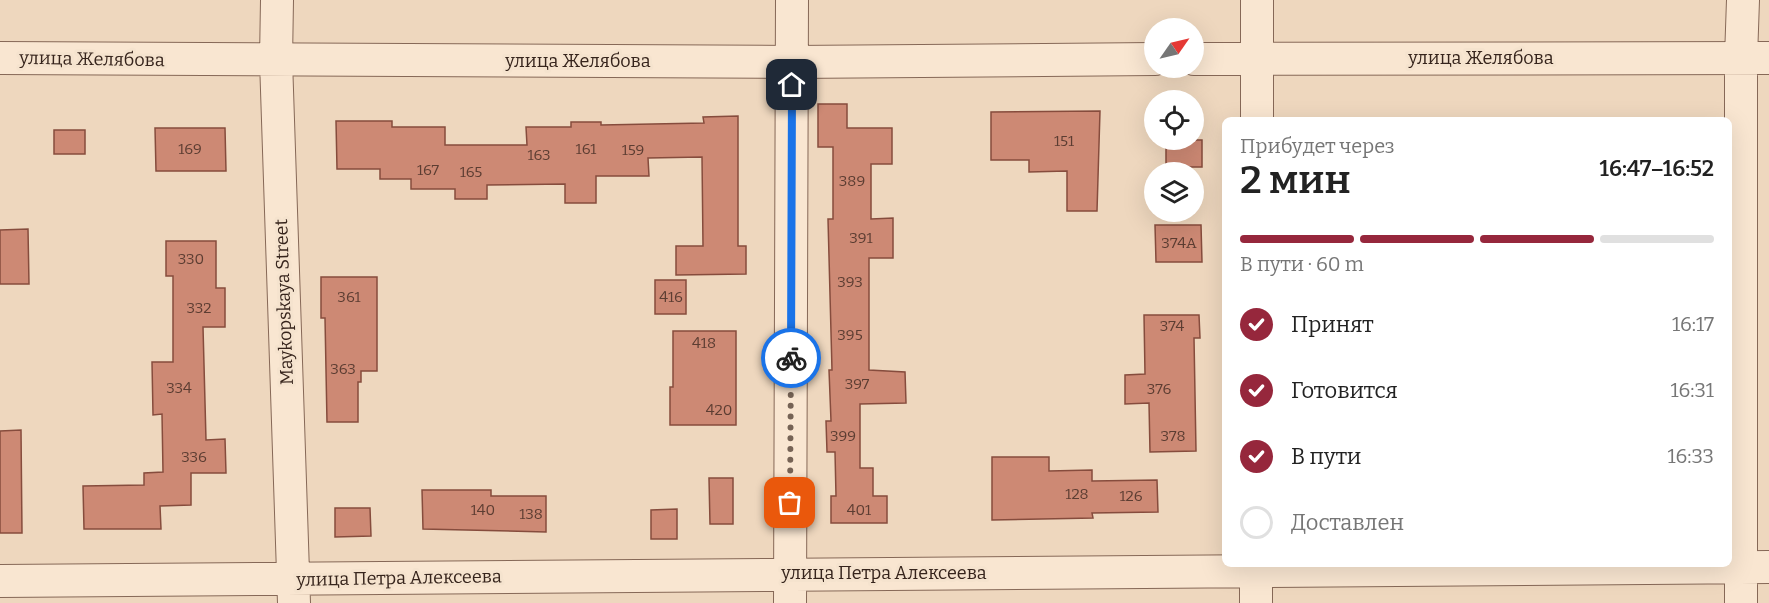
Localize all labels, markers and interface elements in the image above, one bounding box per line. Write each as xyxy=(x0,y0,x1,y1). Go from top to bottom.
north arrow xyxy=(1144,18,1204,78)
map controls xyxy=(1144,18,1204,222)
street label: улица Желябова xyxy=(18,47,165,71)
street label: улица Желябова xyxy=(1407,47,1554,69)
street label: улица Желябова xyxy=(504,50,651,72)
pin xyxy=(766,59,817,110)
icon: home xyxy=(775,68,808,101)
button: locate xyxy=(1144,90,1204,150)
house number: 151 xyxy=(1054,132,1074,150)
text: Прибудет через xyxy=(1240,134,1395,158)
house number: 169 xyxy=(178,140,202,158)
house number: 161 xyxy=(576,140,596,158)
house number: 159 xyxy=(622,141,644,159)
house number: 163 xyxy=(527,146,551,164)
text: 16:47–16:52 xyxy=(1600,155,1714,182)
text: 2 мин xyxy=(1240,157,1351,203)
house number: 167 xyxy=(417,161,440,179)
button: layers xyxy=(1144,162,1204,222)
house number: 165 xyxy=(460,163,482,181)
house number: 389 xyxy=(839,172,865,190)
street label: Maykopskaya Street xyxy=(270,218,298,385)
house number: 391 xyxy=(849,229,873,247)
house number: 374А xyxy=(1161,234,1197,252)
house number: 330 xyxy=(178,250,204,268)
text: В пути · 60 m xyxy=(1240,252,1364,276)
house number: 393 xyxy=(837,273,863,291)
house number: 361 xyxy=(337,288,361,306)
house number: 416 xyxy=(659,288,683,306)
house number: 332 xyxy=(187,299,212,317)
icon: check xyxy=(1240,308,1273,341)
text: Принят xyxy=(1291,311,1374,338)
text: 16:17 xyxy=(1672,312,1714,336)
house number: 374 xyxy=(1160,317,1185,335)
house number: 395 xyxy=(837,326,863,344)
courier xyxy=(761,328,821,388)
house number: 418 xyxy=(692,334,716,352)
icon: bike xyxy=(775,342,808,375)
house number: 363 xyxy=(330,360,356,378)
icon: check xyxy=(1240,374,1273,407)
house number: 397 xyxy=(845,375,870,393)
text: Готовится xyxy=(1291,377,1398,404)
text: 16:31 xyxy=(1670,378,1714,402)
house number: 334 xyxy=(166,379,192,397)
house number: 376 xyxy=(1147,380,1172,398)
house number: 420 xyxy=(706,401,732,419)
house number: 399 xyxy=(830,427,856,445)
house number: 378 xyxy=(1161,427,1185,445)
icon: check xyxy=(1240,440,1273,473)
text: В пути xyxy=(1291,443,1361,470)
text: 16:33 xyxy=(1667,444,1714,468)
house number: 336 xyxy=(181,448,207,466)
pin xyxy=(764,477,815,528)
house number: 128 xyxy=(1065,485,1089,503)
icon: bag xyxy=(773,486,806,519)
house number: 126 xyxy=(1119,487,1143,505)
house number: 140 xyxy=(471,501,495,519)
house number: 401 xyxy=(847,501,871,519)
house number: 138 xyxy=(519,505,543,523)
text: Доставлен xyxy=(1291,509,1404,536)
street label: улица Петра Алексеева xyxy=(780,562,987,584)
street label: улица Петра Алексеева xyxy=(295,565,502,591)

